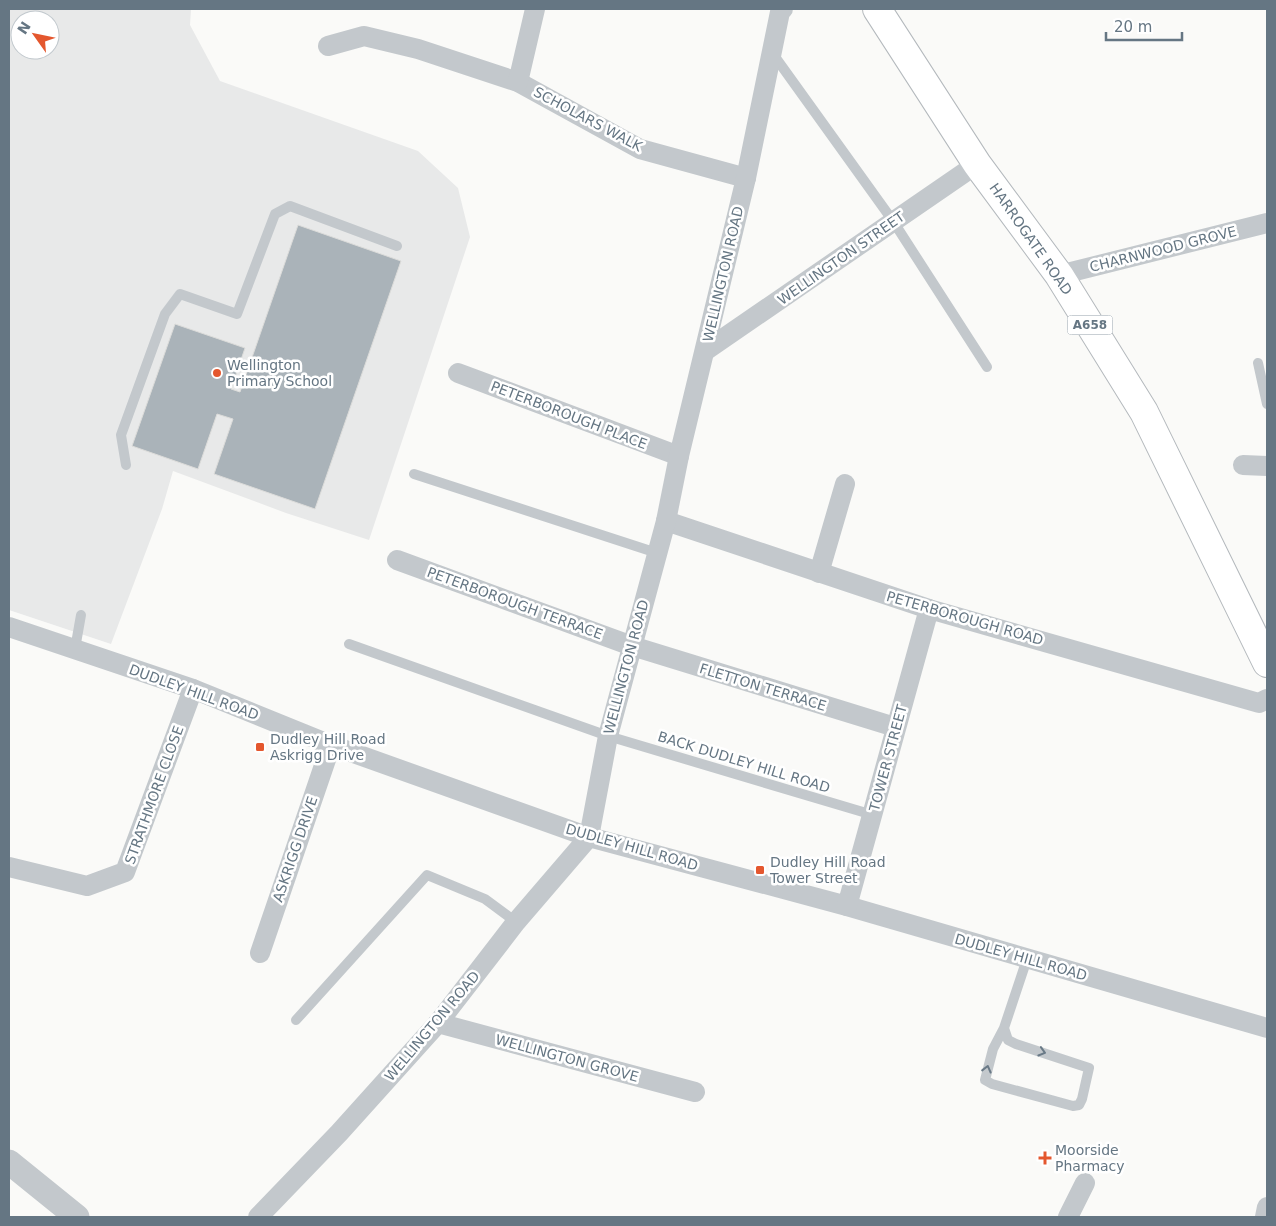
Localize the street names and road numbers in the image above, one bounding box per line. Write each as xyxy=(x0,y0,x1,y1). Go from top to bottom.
street label: SCHOLARS WALK xyxy=(531,84,646,155)
street label: HARROGATE ROAD xyxy=(986,180,1076,298)
street label: WELLINGTON ROAD xyxy=(700,205,746,343)
street label: WELLINGTON STREET xyxy=(775,208,908,308)
street label: CHARNWOOD GROVE xyxy=(1088,223,1238,275)
road number: A658 xyxy=(1068,316,1112,334)
street label: PETERBOROUGH PLACE xyxy=(489,378,649,452)
street label: PETERBOROUGH TERRACE xyxy=(425,564,605,642)
street label: PETERBOROUGH ROAD xyxy=(885,588,1045,648)
street label: WELLINGTON ROAD xyxy=(600,598,652,736)
street label: FLETTON TERRACE xyxy=(698,660,828,714)
street label: DUDLEY HILL ROAD xyxy=(127,661,261,723)
street label: TOWER STREET xyxy=(866,702,910,814)
street label: STRATHMORE CLOSE xyxy=(121,724,187,866)
street label: BACK DUDLEY HILL ROAD xyxy=(656,728,832,796)
street label: ASKRIGG DRIVE xyxy=(269,794,321,904)
street label: DUDLEY HILL ROAD xyxy=(564,820,700,874)
street label: DUDLEY HILL ROAD xyxy=(953,930,1089,984)
street label: WELLINGTON ROAD xyxy=(381,968,483,1084)
street label: WELLINGTON GROVE xyxy=(494,1031,640,1085)

